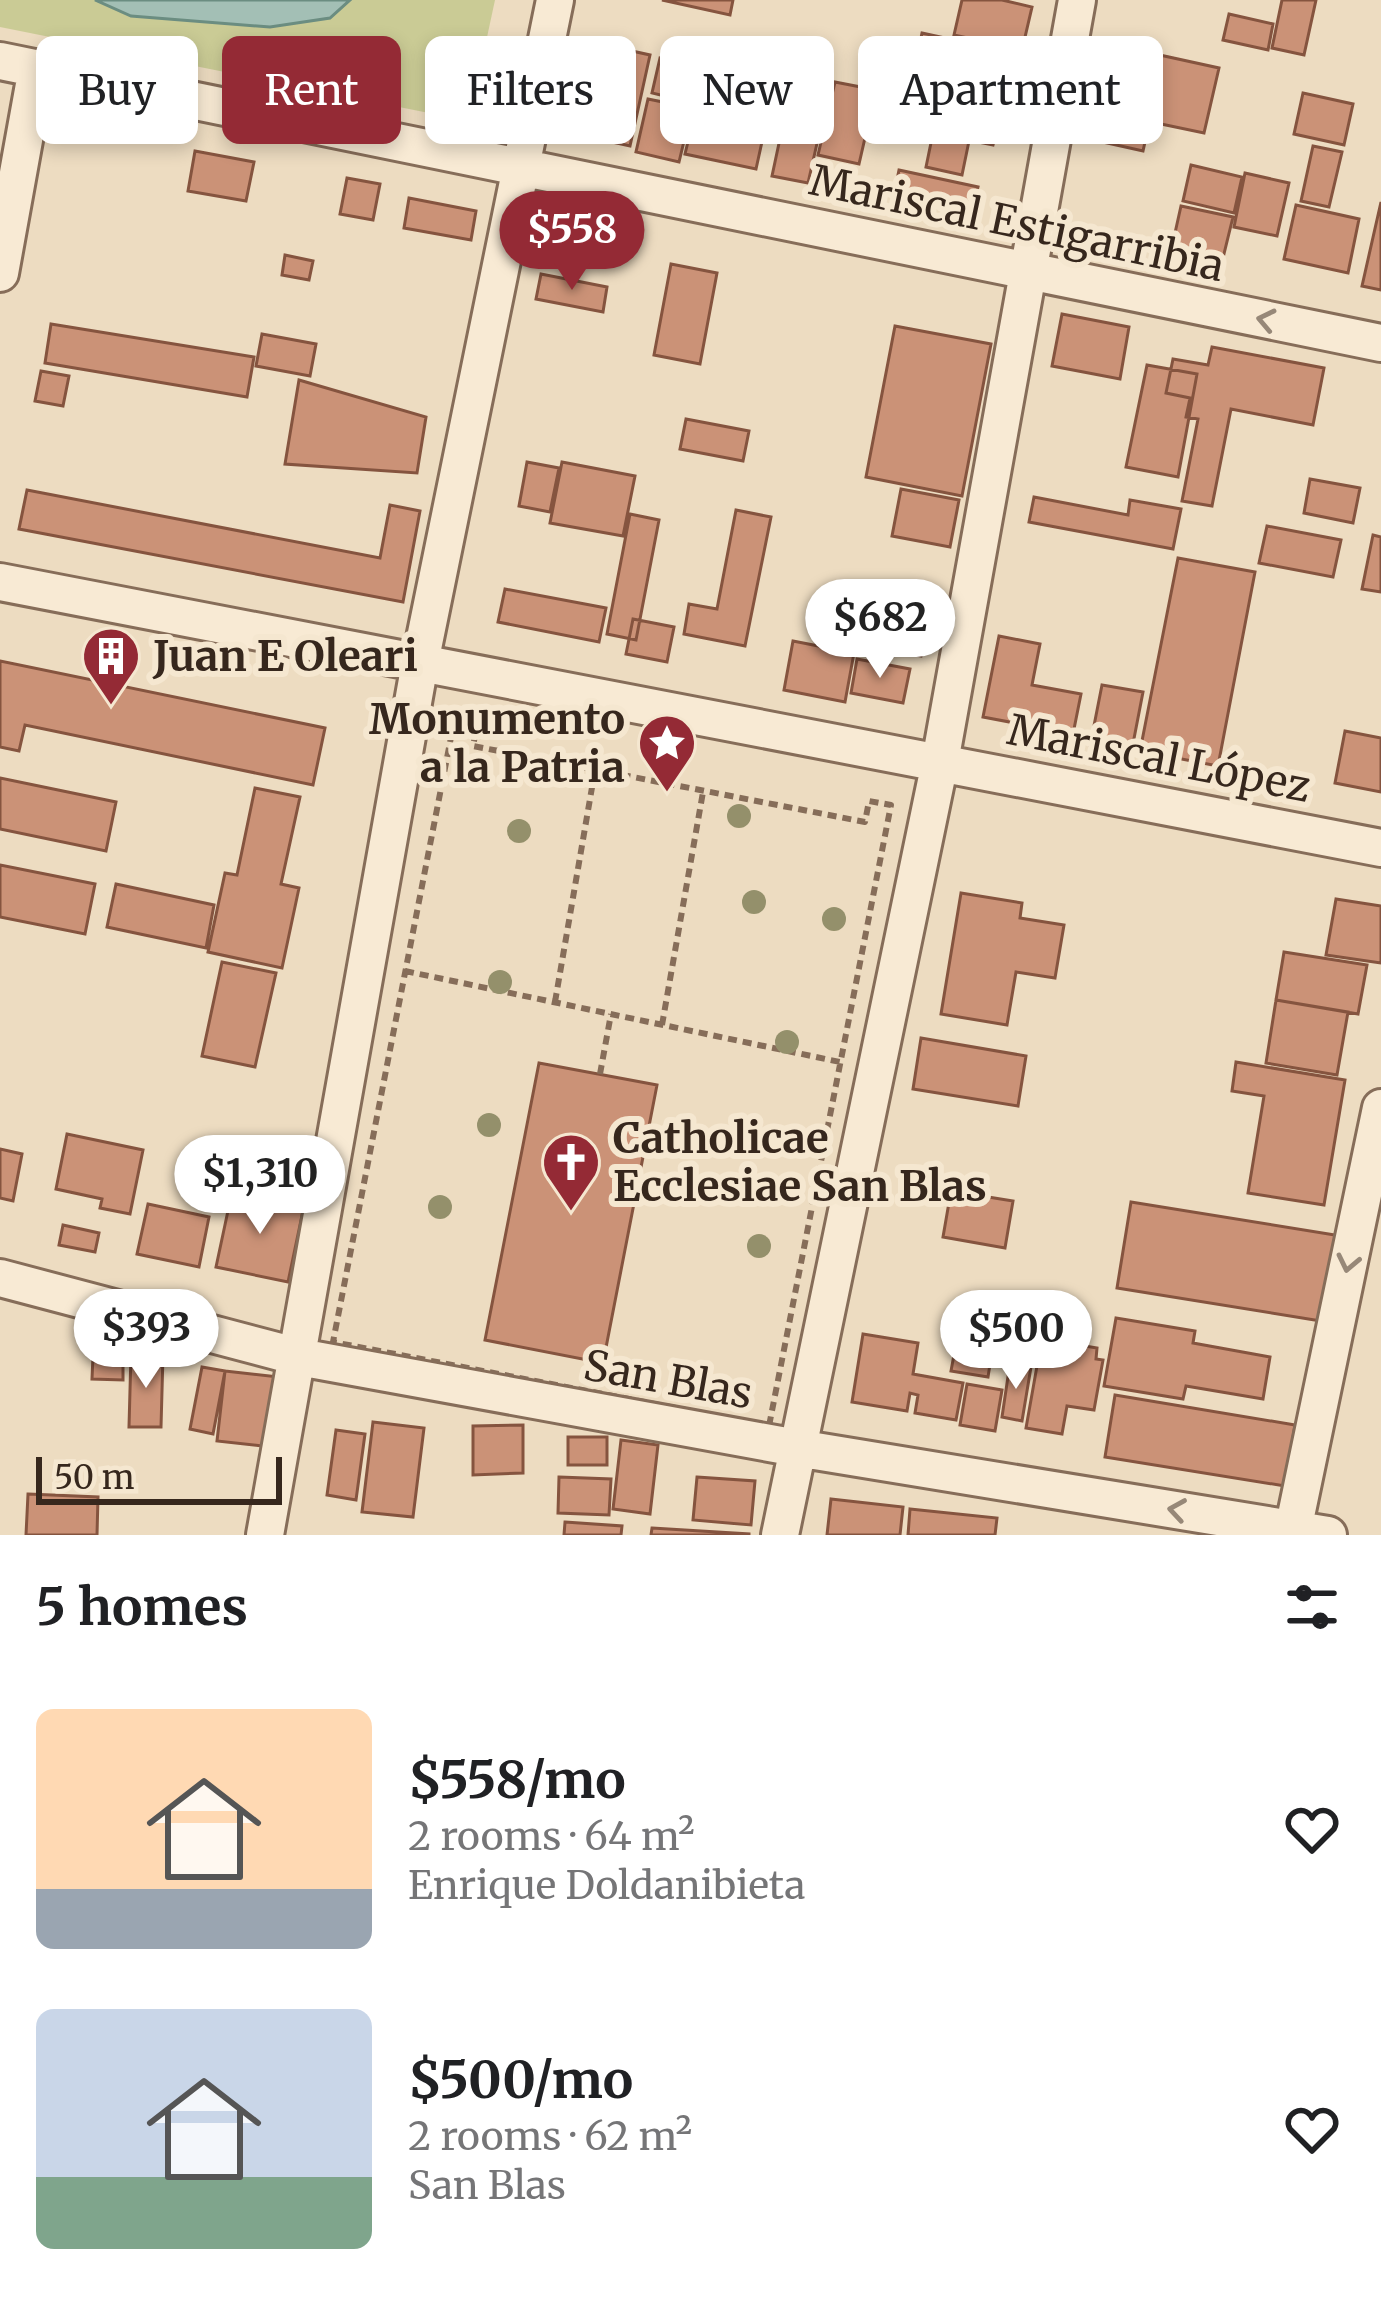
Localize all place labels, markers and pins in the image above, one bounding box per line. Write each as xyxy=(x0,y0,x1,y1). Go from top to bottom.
pin: $558 xyxy=(501,191,643,293)
pin: $682 xyxy=(809,579,951,681)
building icon: Juan E Oleari xyxy=(80,625,142,707)
place label: Juan E Oleari xyxy=(152,630,418,682)
place label: Monumento a la Patria xyxy=(369,693,625,793)
place icon: Monumento a la Patria xyxy=(636,712,698,794)
place label: Catholicae Ecclesiae San Blas xyxy=(613,1112,987,1212)
church icon: Catholicae Ecclesiae San Blas xyxy=(540,1131,602,1213)
pin: $1,310 xyxy=(162,1135,358,1237)
pin: $393 xyxy=(75,1289,217,1391)
pin: $500 xyxy=(945,1290,1087,1392)

